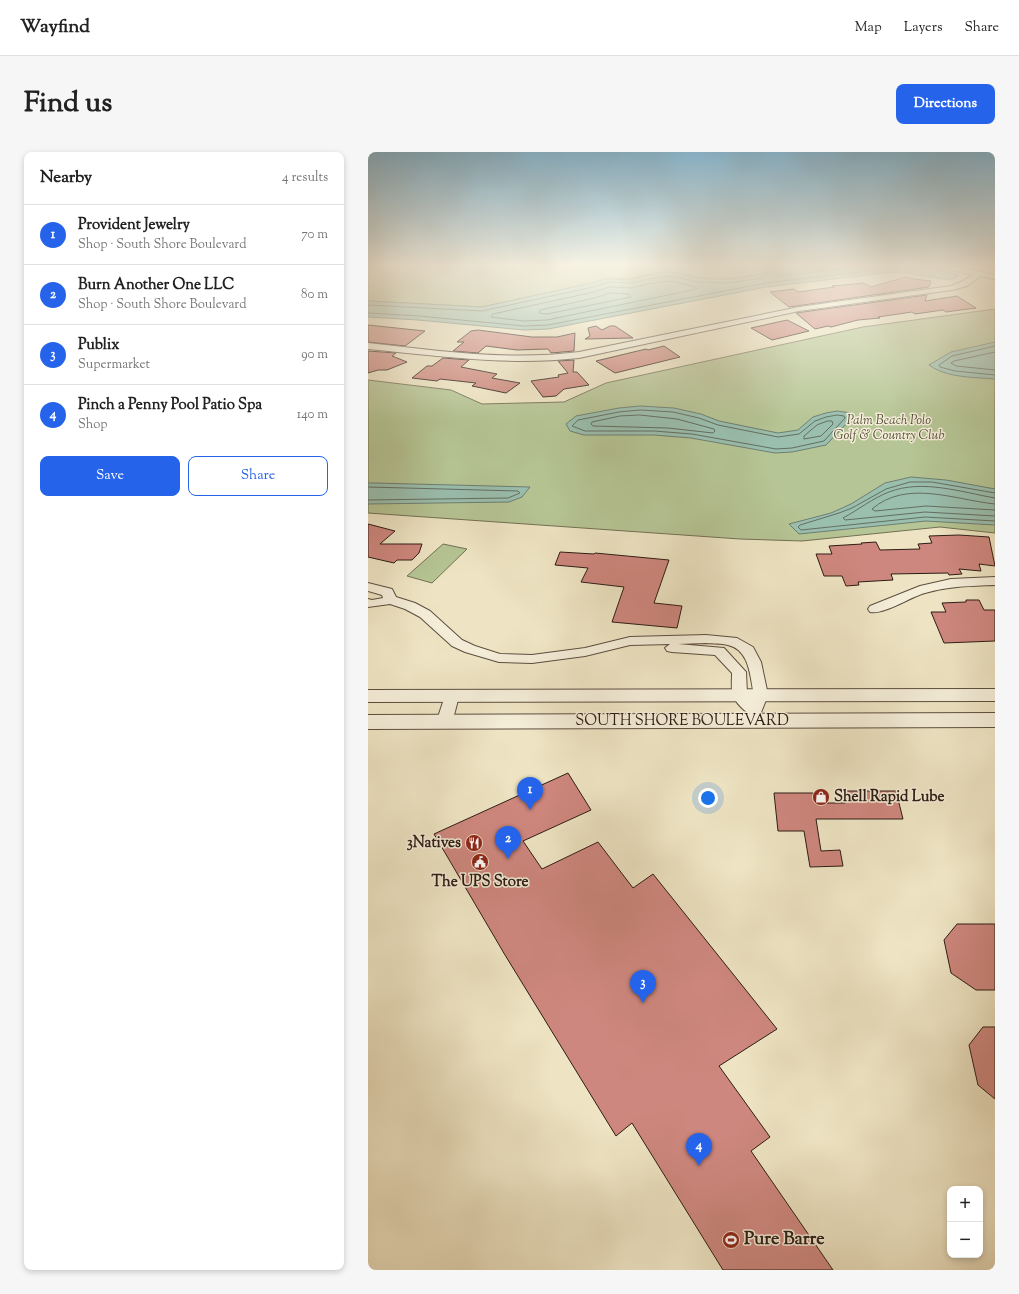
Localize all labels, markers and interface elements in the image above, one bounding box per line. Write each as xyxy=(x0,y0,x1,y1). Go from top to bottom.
text: Wayfind xyxy=(20,14,90,41)
text: Map xyxy=(855,18,882,38)
text: Layers xyxy=(904,18,942,38)
text: Share xyxy=(964,18,999,38)
text: Find us xyxy=(24,84,112,124)
button: Directions xyxy=(896,84,995,124)
text: Nearby xyxy=(40,166,92,190)
text: 4 results xyxy=(282,169,328,187)
text: Provident Jewelry xyxy=(78,215,190,236)
text: 1 xyxy=(51,226,55,244)
text: 70 m xyxy=(301,226,328,244)
text: Shop · South Shore Boulevard xyxy=(78,236,247,254)
text: Burn Another One LLC xyxy=(78,275,234,296)
text: 2 xyxy=(50,286,56,304)
text: 80 m xyxy=(301,286,328,304)
text: Shop · South Shore Boulevard xyxy=(78,296,247,314)
text: Publix xyxy=(78,335,120,356)
text: 3 xyxy=(50,346,56,364)
text: 90 m xyxy=(301,346,328,364)
text: Supermarket xyxy=(78,356,150,374)
text: Pinch a Penny Pool Patio Spa xyxy=(78,395,262,416)
text: 4 xyxy=(50,406,56,424)
text: 140 m xyxy=(297,406,328,424)
park label: Palm Beach Polo Golf & Country Club xyxy=(833,412,945,445)
text: Shop xyxy=(78,416,107,434)
button: Save xyxy=(40,456,180,496)
button: Share xyxy=(188,456,328,496)
street label: SOUTH SHORE BOULEVARD xyxy=(575,711,789,732)
pin: 1 xyxy=(517,777,543,810)
shop icon: Shell Rapid Lube xyxy=(811,787,831,807)
place label: Shell Rapid Lube xyxy=(834,787,945,808)
your location xyxy=(698,788,718,808)
pin: 2 xyxy=(495,826,521,859)
place label: 3Natives xyxy=(407,833,461,854)
restaurant icon: 3Natives xyxy=(464,833,484,853)
public building icon: The UPS Store xyxy=(470,852,490,872)
place label: The UPS Store xyxy=(431,872,529,893)
pin: 3 xyxy=(630,970,656,1003)
pin: 4 xyxy=(686,1133,712,1166)
map controls xyxy=(947,1186,983,1258)
button: + xyxy=(947,1186,983,1222)
button: − xyxy=(947,1222,983,1258)
place label: Pure Barre xyxy=(744,1227,825,1253)
sports icon: Pure Barre xyxy=(721,1230,741,1250)

